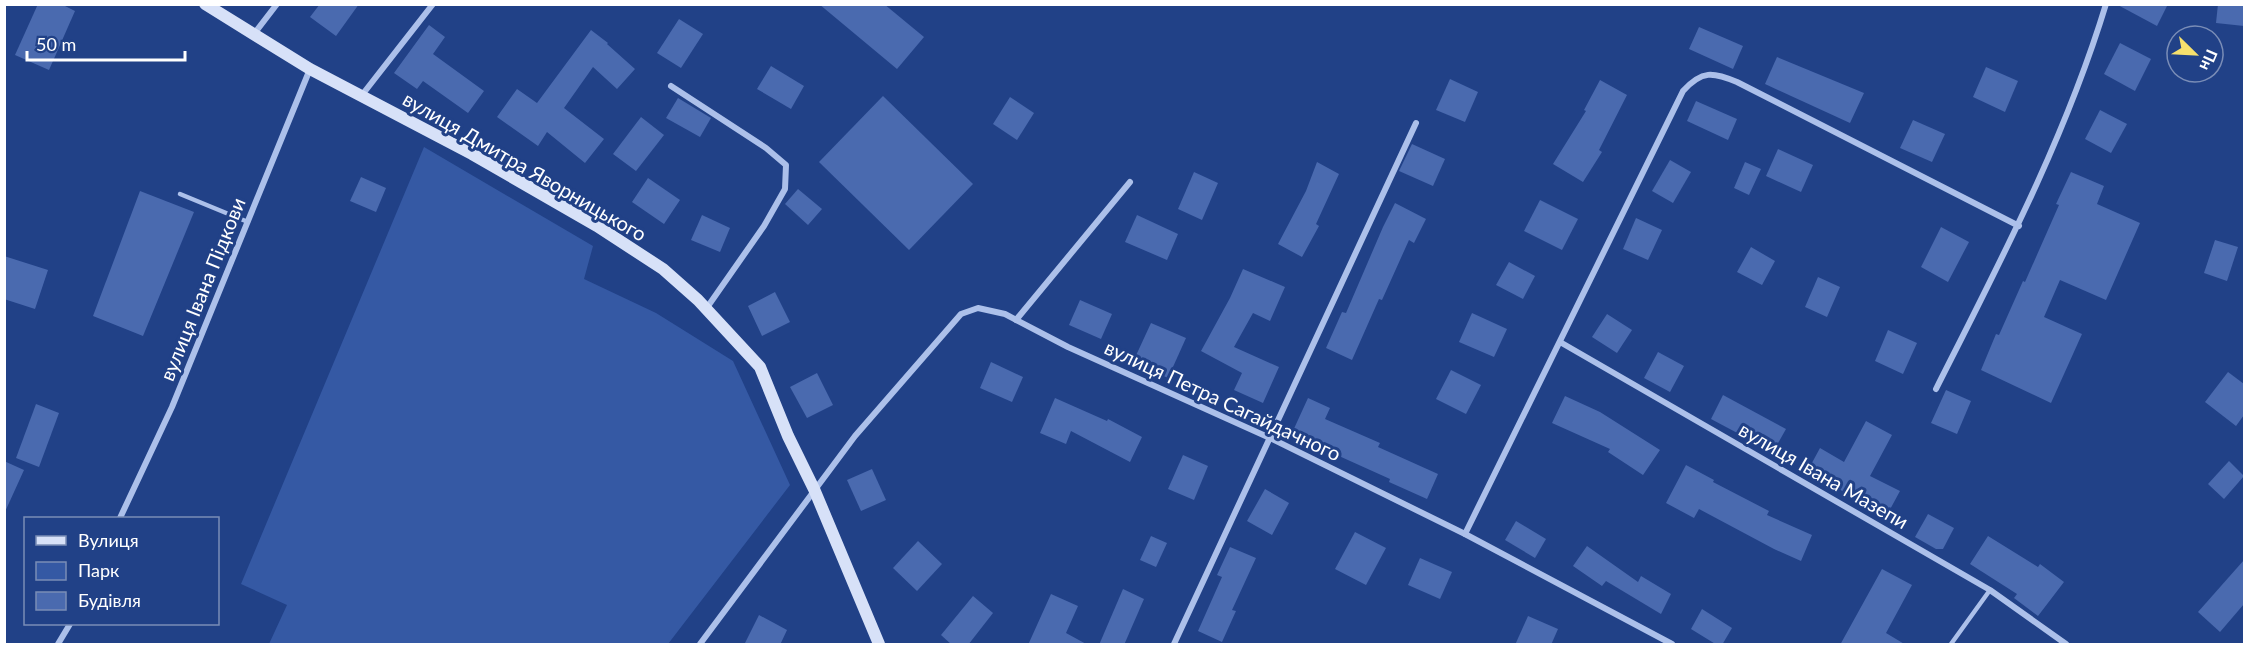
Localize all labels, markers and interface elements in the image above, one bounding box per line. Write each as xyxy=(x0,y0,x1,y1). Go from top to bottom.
scale bar xyxy=(27,24,184,62)
north arrow xyxy=(2165,24,2225,84)
text: 50 m xyxy=(36,33,76,55)
text: Пн xyxy=(2196,47,2222,74)
street label: вулиця Дмитра Яворницького xyxy=(399,86,651,246)
street label: вулиця Івана Підкови xyxy=(154,194,250,384)
street label: вулиця Петра Сагайдачного xyxy=(1101,335,1345,465)
street label: вулиця Івана Мазепи xyxy=(1735,417,1913,533)
legend xyxy=(24,517,219,625)
text: Вулиця xyxy=(78,529,139,551)
text: Парк xyxy=(78,559,120,581)
text: Будівля xyxy=(78,589,141,611)

